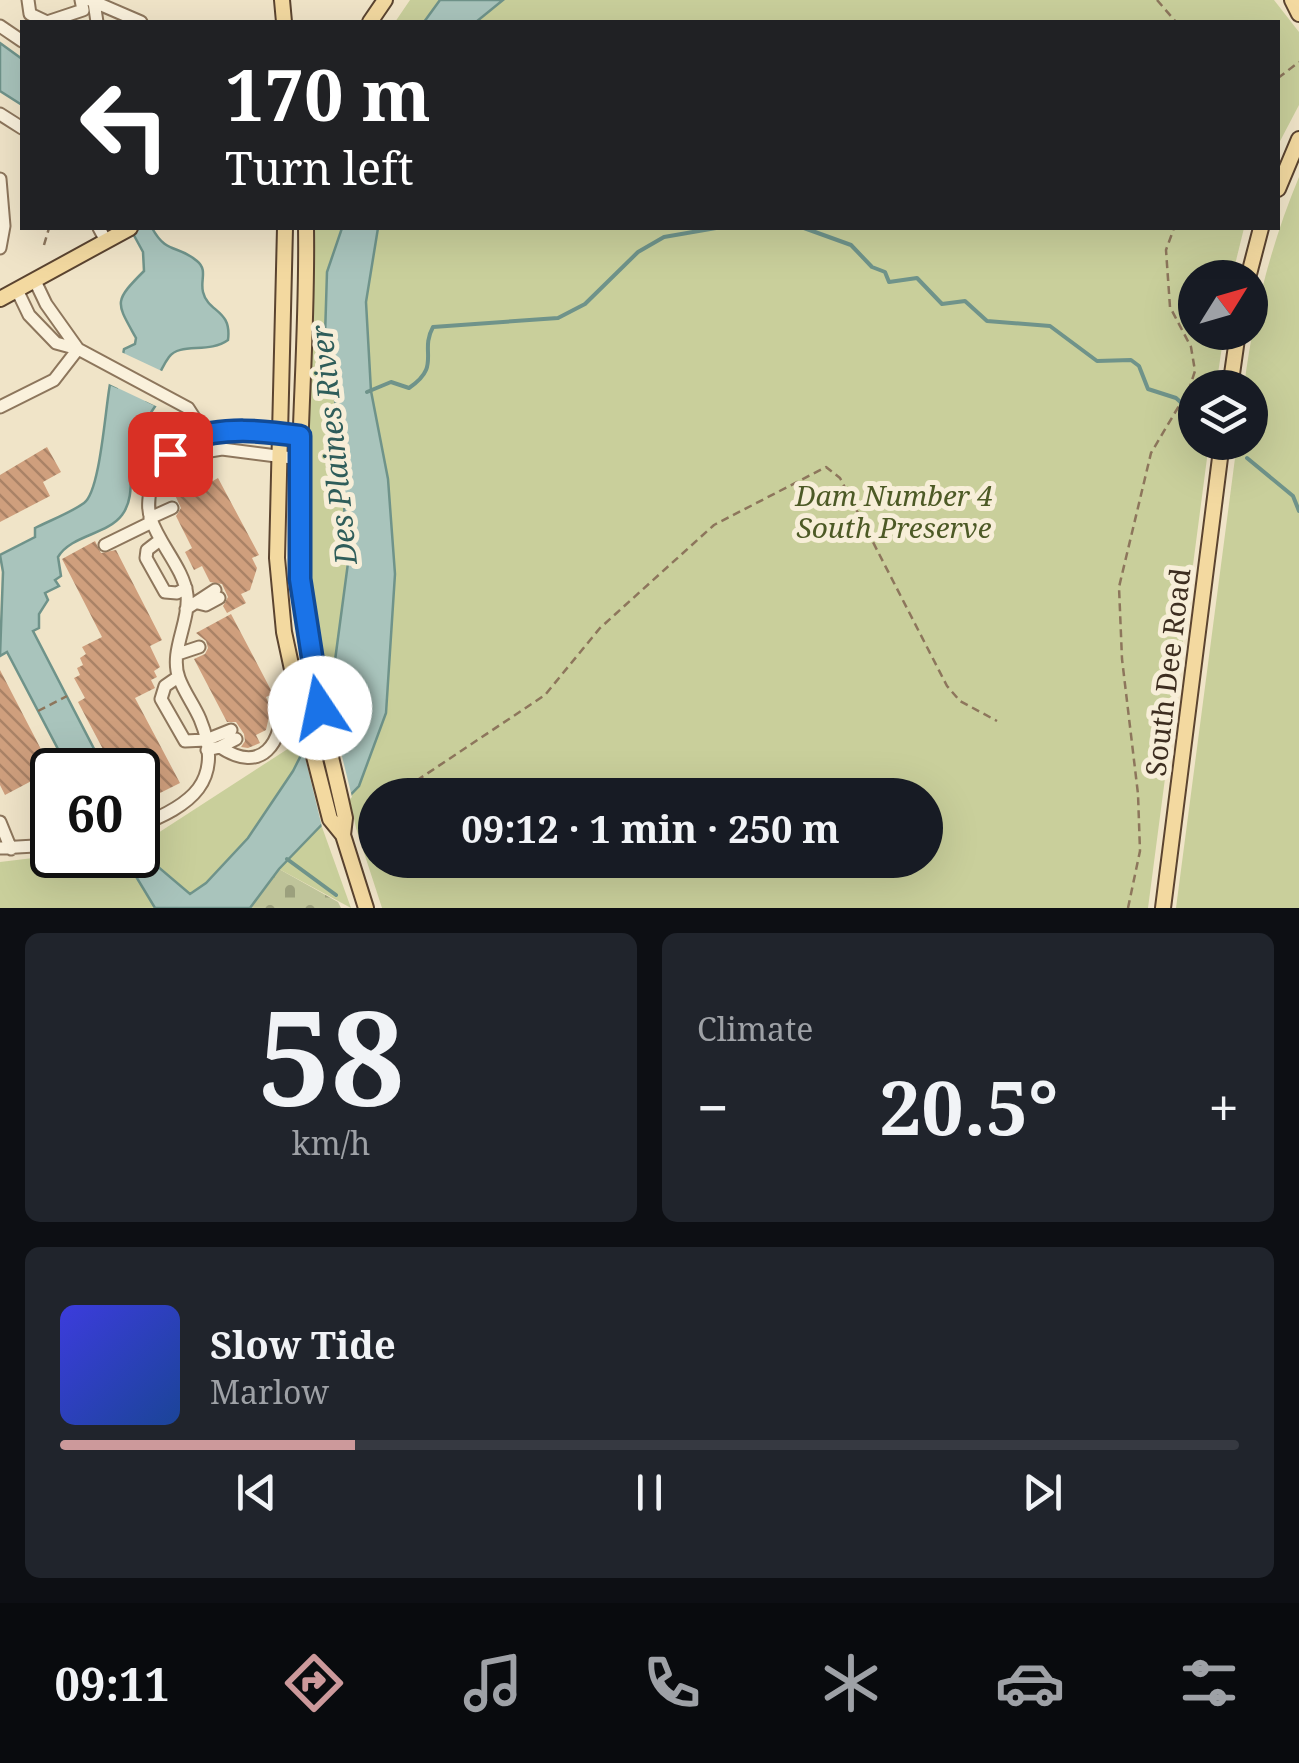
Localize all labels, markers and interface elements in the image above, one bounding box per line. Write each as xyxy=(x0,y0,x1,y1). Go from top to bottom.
text: 170 m xyxy=(225,46,431,142)
icon: left xyxy=(60,60,190,190)
text: Turn left xyxy=(225,137,414,198)
north arrow xyxy=(1178,260,1268,350)
map controls xyxy=(1178,260,1268,460)
water label: Des Plaines River xyxy=(300,322,366,568)
button: layers xyxy=(1178,370,1268,460)
pin xyxy=(128,412,213,497)
icon: arrive xyxy=(143,427,198,482)
park label: Dam Number 4 South Preserve xyxy=(794,476,993,546)
street label: South Dee Road xyxy=(1135,566,1199,778)
position arrow xyxy=(268,656,372,760)
speed limit sign: 60 xyxy=(30,748,160,878)
text: 09:12 · 1 min · 250 m xyxy=(461,802,840,854)
text: 58 xyxy=(258,967,404,1144)
text: Climate xyxy=(697,1007,813,1050)
text: 20.5° xyxy=(879,1055,1058,1157)
text: − xyxy=(697,1069,729,1144)
text: + xyxy=(1208,1069,1239,1144)
text: km/h xyxy=(292,1121,370,1164)
text: Slow Tide xyxy=(210,1318,396,1370)
text: Marlow xyxy=(210,1370,329,1413)
icon: previous xyxy=(229,1465,284,1520)
icon: pause xyxy=(622,1465,677,1520)
icon: next xyxy=(1015,1465,1070,1520)
icon: directions xyxy=(279,1648,349,1718)
icon: music xyxy=(458,1648,528,1718)
icon: phone xyxy=(637,1648,707,1718)
icon: climate xyxy=(816,1648,886,1718)
icon: car xyxy=(995,1648,1065,1718)
icon: filters xyxy=(1174,1648,1244,1718)
text: 09:11 xyxy=(55,1653,170,1714)

